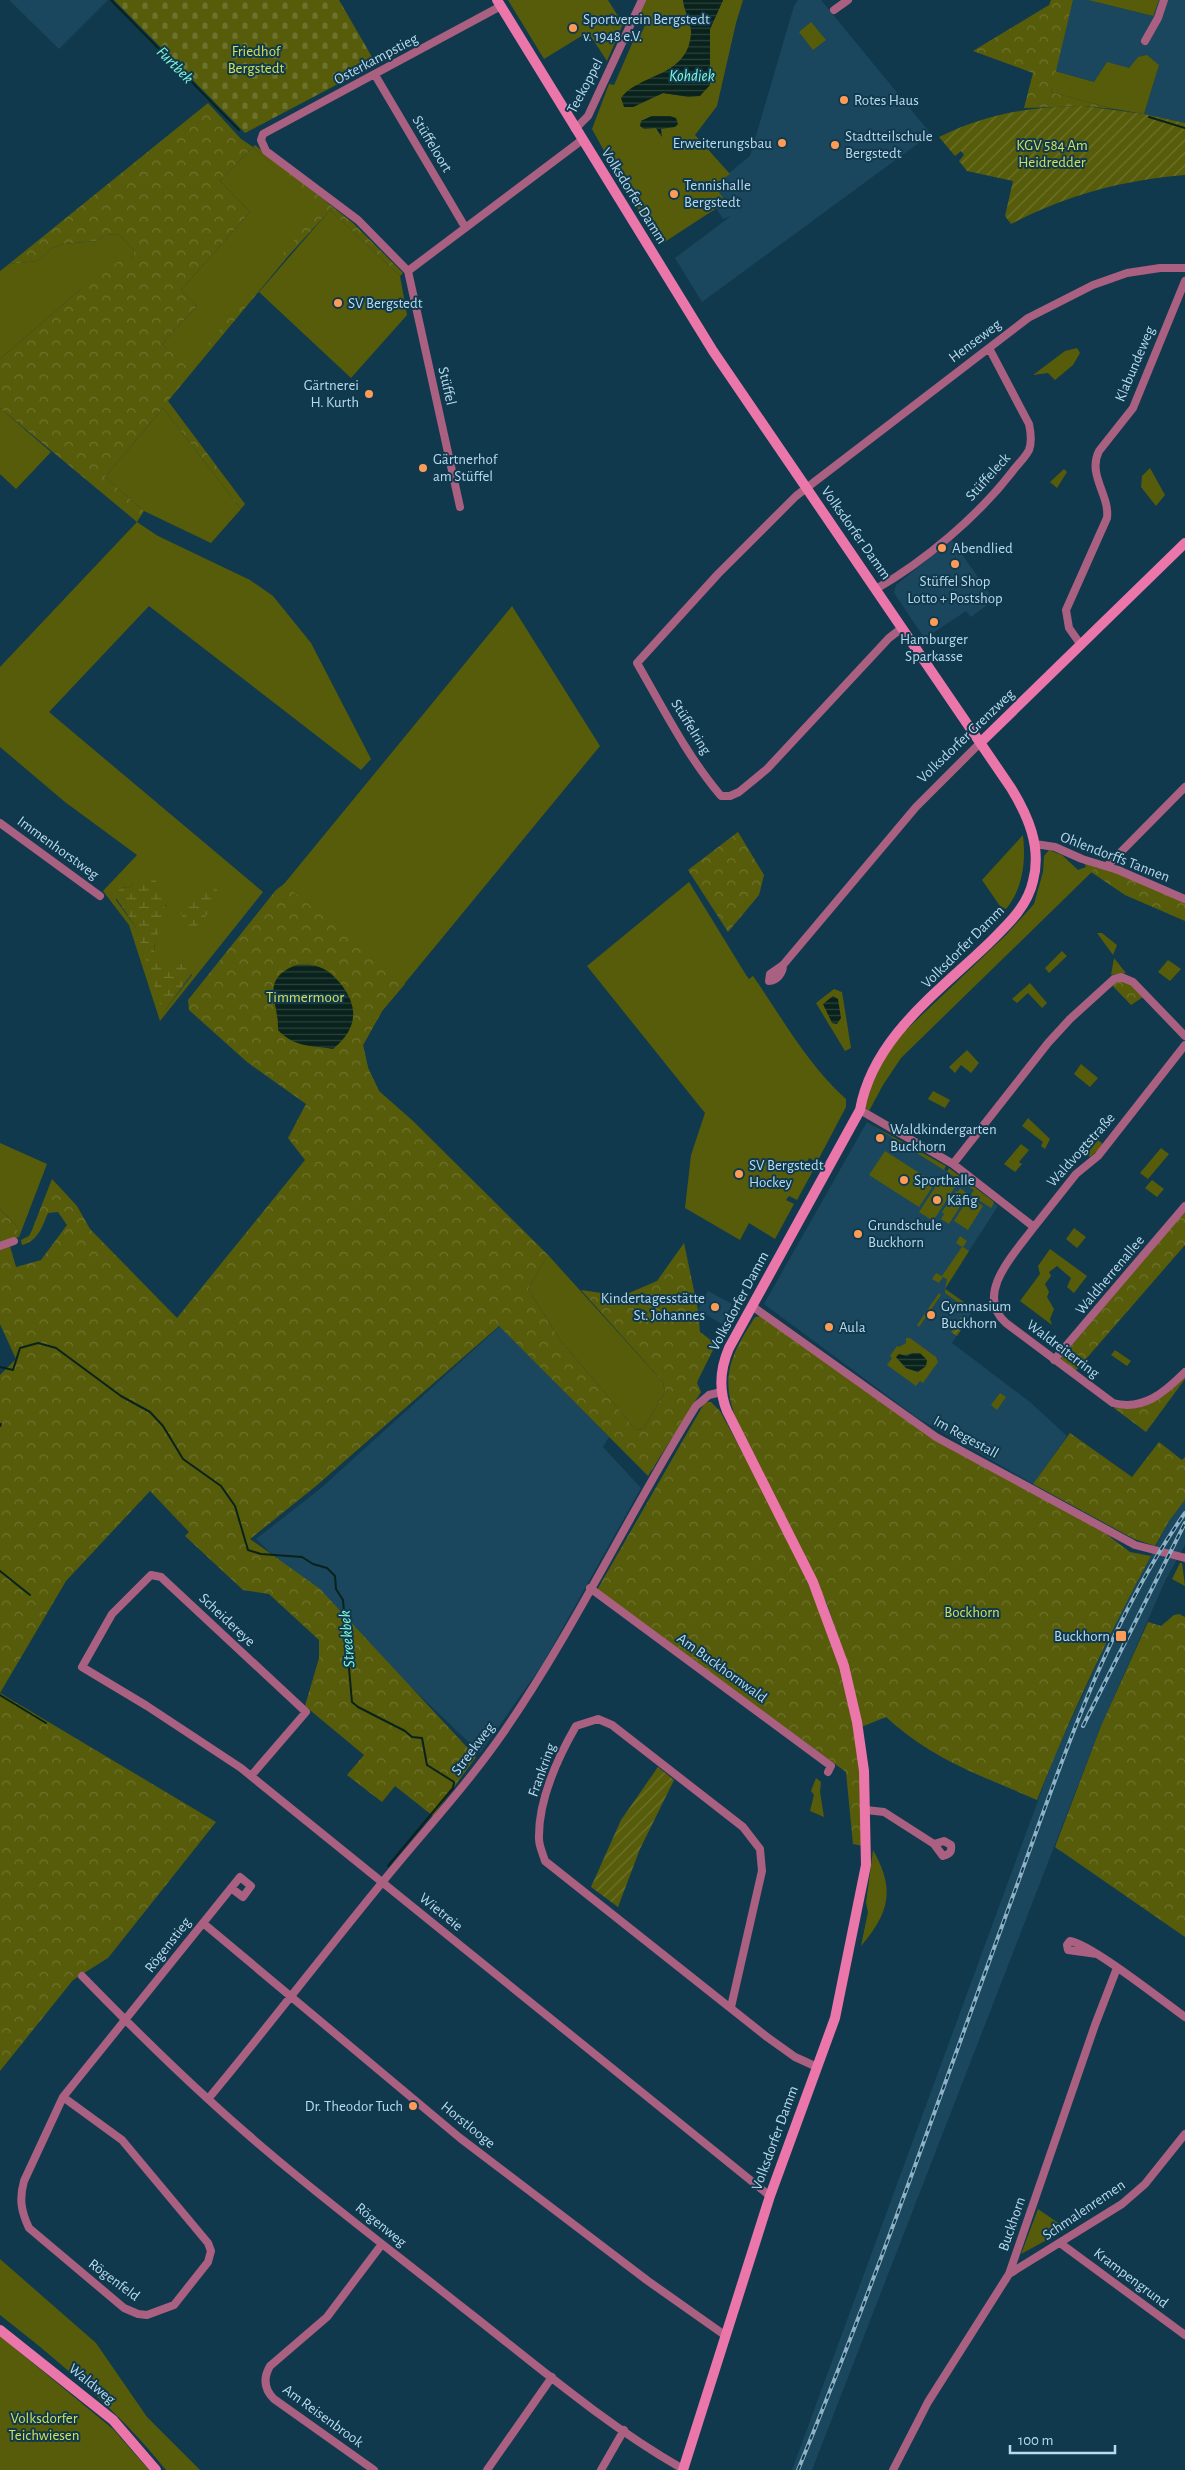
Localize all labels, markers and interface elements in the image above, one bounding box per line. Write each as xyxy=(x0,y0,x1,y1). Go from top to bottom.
place label: Sportverein Bergstedt v. 1948 e.V. xyxy=(583,12,710,44)
marker: Sportverein Bergstedt v. 1948 e.V. xyxy=(567,22,579,34)
street label: Osterkampstieg xyxy=(332,30,421,87)
water label: Furtbek xyxy=(154,44,196,86)
park label: Friedhof Bergstedt xyxy=(228,44,284,76)
street label: Teekoppel xyxy=(564,56,606,116)
water label: Kohdiek xyxy=(669,68,715,84)
place label: Rotes Haus xyxy=(854,93,919,108)
marker: Rotes Haus xyxy=(838,94,850,106)
street label: Stüffeloort xyxy=(409,113,455,175)
place label: Stadtteilschule Bergstedt xyxy=(845,129,933,161)
place label: Erweiterungsbau xyxy=(673,136,772,151)
marker: Erweiterungsbau xyxy=(776,137,788,149)
park label: KGV 584 Am Heidredder xyxy=(1016,138,1088,170)
marker: Stadtteilschule Bergstedt xyxy=(829,139,841,151)
street label: Volksdorfer Damm xyxy=(599,145,669,247)
place label: Tennishalle Bergstedt xyxy=(684,178,751,210)
marker: Tennishalle Bergstedt xyxy=(668,188,680,200)
place label: SV Bergstedt xyxy=(348,296,423,311)
marker: SV Bergstedt xyxy=(332,297,344,309)
street label: Henseweg xyxy=(946,316,1004,365)
street label: Klabundeweg xyxy=(1112,323,1158,404)
street label: Stüffel xyxy=(435,365,459,407)
place label: Gärtnerei H. Kurth xyxy=(304,378,359,410)
marker: Gärtnerei H. Kurth xyxy=(363,388,375,400)
street label: Stüffeleck xyxy=(963,450,1013,504)
place label: Gärtnerhof am Stüffel xyxy=(433,452,499,484)
marker: Gärtnerhof am Stüffel xyxy=(417,462,429,474)
street label: Volksdorfer Damm xyxy=(818,484,894,582)
place label: Abendlied xyxy=(952,541,1013,556)
marker: Abendlied xyxy=(936,542,948,554)
marker: Stüffel Shop Lotto + Postshop xyxy=(949,558,961,570)
place label: Stüffel Shop Lotto + Postshop xyxy=(907,574,1003,606)
marker: Hamburger Sparkasse xyxy=(928,616,940,628)
place label: Hamburger Sparkasse xyxy=(900,632,968,664)
street label: Volksdorfer Grenzweg xyxy=(915,686,1018,786)
street label: Stüffelring xyxy=(668,697,714,758)
street label: Immenhorstweg xyxy=(15,814,102,883)
street label: Ohlendorffs Tannen xyxy=(1058,829,1172,885)
street label: Volksdorfer Damm xyxy=(919,903,1007,991)
park label: Timmermoor xyxy=(266,990,344,1005)
street label: Waldvogtstraße xyxy=(1044,1110,1118,1190)
place label: Waldkindergarten Buckhorn xyxy=(890,1122,997,1154)
marker: Waldkindergarten Buckhorn xyxy=(874,1132,886,1144)
place label: SV Bergstedt Hockey xyxy=(749,1158,824,1190)
marker: SV Bergstedt Hockey xyxy=(733,1168,745,1180)
place label: Sporthalle xyxy=(914,1173,975,1188)
marker: Sporthalle xyxy=(898,1174,910,1186)
place label: Käfig xyxy=(947,1193,978,1208)
marker: Käfig xyxy=(931,1194,943,1206)
place label: Grundschule Buckhorn xyxy=(868,1218,942,1250)
marker: Grundschule Buckhorn xyxy=(852,1228,864,1240)
street label: Waldherrenallee xyxy=(1073,1233,1147,1317)
street label: Volksdorfer Damm xyxy=(707,1249,771,1353)
place label: Kindertagesstätte St. Johannes xyxy=(601,1291,705,1323)
place label: Gymnasium Buckhorn xyxy=(941,1299,1011,1331)
marker: Kindertagesstätte St. Johannes xyxy=(709,1301,721,1313)
marker: Gymnasium Buckhorn xyxy=(925,1309,937,1321)
street label: Waldreiterring xyxy=(1024,1317,1102,1381)
place label: Aula xyxy=(839,1320,866,1335)
marker: Aula xyxy=(823,1321,835,1333)
street label: Im Regestall xyxy=(931,1413,1001,1461)
street label: Scheidereye xyxy=(196,1590,258,1650)
park label: Bockhorn xyxy=(944,1605,1000,1620)
water label: Streekbek xyxy=(337,1610,357,1668)
place label: Buckhorn xyxy=(1054,1629,1110,1644)
marker: Buckhorn xyxy=(1114,1629,1128,1643)
street label: Am Buckhornwald xyxy=(674,1631,770,1706)
street label: Streekweg xyxy=(449,1719,498,1778)
street label: Frankring xyxy=(525,1741,559,1799)
street label: Wietreie xyxy=(416,1890,466,1934)
street label: Rögenstieg xyxy=(142,1914,194,1975)
street label: Volksdorfer Damm xyxy=(749,2084,801,2192)
place label: Dr. Theodor Tuch xyxy=(305,2099,403,2114)
street label: Horstlooge xyxy=(438,2099,498,2151)
marker: Dr. Theodor Tuch xyxy=(407,2100,419,2112)
street label: Schmalenremen xyxy=(1040,2177,1128,2243)
street label: Buckhorn xyxy=(996,2195,1028,2253)
street label: Rögenweg xyxy=(353,2200,410,2250)
street label: Krampengrund xyxy=(1091,2245,1171,2311)
street label: Rögenfeld xyxy=(86,2256,143,2304)
street label: Waldweg xyxy=(66,2361,119,2408)
street label: Am Reisenbrook xyxy=(280,2382,366,2450)
park label: Volksdorfer Teichwiesen xyxy=(8,2411,80,2443)
scale bar xyxy=(1010,2422,1115,2454)
text: 100 m xyxy=(1018,2433,1053,2448)

